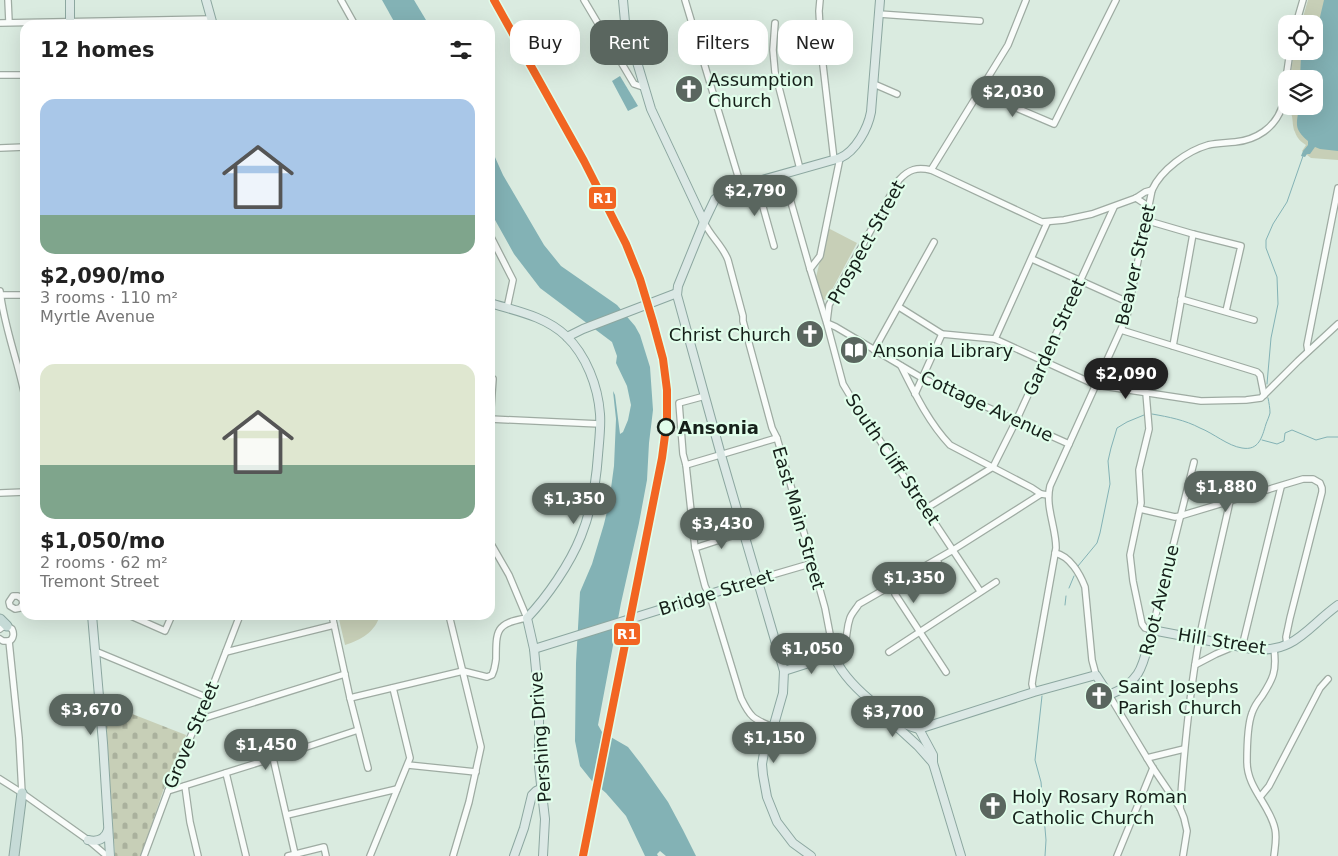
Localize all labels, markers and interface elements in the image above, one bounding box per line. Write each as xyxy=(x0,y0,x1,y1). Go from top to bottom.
map controls xyxy=(1278,15,1323,115)
button: locate xyxy=(1278,15,1323,60)
chip: Buy xyxy=(510,20,580,65)
chip: Rent xyxy=(590,20,668,65)
chip: Filters xyxy=(678,20,768,65)
chip: New xyxy=(778,20,853,65)
icon: filters xyxy=(447,36,475,64)
text: 12 homes xyxy=(40,38,155,62)
place label: Assumption Church xyxy=(708,69,814,111)
button: layers xyxy=(1278,70,1323,115)
church icon: Assumption Church xyxy=(674,74,704,104)
pin: $2,030 xyxy=(972,76,1054,118)
text: $2,030 xyxy=(982,82,1044,101)
icon: home xyxy=(213,132,303,222)
pin: $2,790 xyxy=(714,174,796,217)
street label: Prospect Street xyxy=(823,177,909,307)
text: $2,790 xyxy=(724,181,786,200)
line badge: R1 xyxy=(588,186,617,210)
text: R1 xyxy=(593,190,613,206)
street label: Beaver Street xyxy=(1111,202,1159,328)
text: $2,090/mo xyxy=(40,264,165,288)
street label: Garden Street xyxy=(1019,275,1089,399)
text: 3 rooms · 110 m² xyxy=(40,288,178,307)
text: Myrtle Avenue xyxy=(40,307,155,326)
church icon: Christ Church xyxy=(795,319,825,349)
place label: Christ Church xyxy=(669,324,791,345)
library icon: Ansonia Library xyxy=(839,335,869,365)
place label: Ansonia Library xyxy=(873,340,1014,361)
pin: $2,090 xyxy=(1085,358,1167,400)
text: $2,090 xyxy=(1095,364,1157,383)
street label: Cottage Avenue xyxy=(917,366,1057,446)
street label: South Cliff Street xyxy=(841,390,945,528)
icon: home xyxy=(213,397,303,487)
place label: Ansonia xyxy=(678,417,759,438)
marker: Ansonia xyxy=(657,418,675,436)
street label: East Main Street xyxy=(769,444,829,592)
pin: $1,880 xyxy=(1185,470,1267,513)
text: $1,880 xyxy=(1195,477,1257,496)
pin: $1,350 xyxy=(533,482,615,525)
text: $1,350 xyxy=(543,489,605,508)
pin: $3,430 xyxy=(681,508,763,550)
text: $3,430 xyxy=(691,514,753,533)
text: $1,050/mo xyxy=(40,529,165,553)
street label: Root Avenue xyxy=(1135,542,1183,658)
text: 2 rooms · 62 m² xyxy=(40,553,168,572)
pin: $1,350 xyxy=(873,562,955,604)
street label: Bridge Street xyxy=(656,565,776,619)
text: $1,350 xyxy=(883,568,945,587)
text: Tremont Street xyxy=(40,572,159,591)
line badge: R1 xyxy=(613,622,641,646)
street label: Hill Street xyxy=(1176,624,1268,658)
text: R1 xyxy=(617,626,637,642)
pin: $1,050 xyxy=(771,632,853,675)
text: $1,050 xyxy=(781,639,843,658)
street label: Pershing Drive xyxy=(525,671,555,803)
place label: Saint Josephs Parish Church xyxy=(1118,676,1242,718)
street label: Grove Street xyxy=(159,678,223,792)
church icon: Saint Josephs Parish Church xyxy=(1084,681,1114,711)
pin: $3,670 xyxy=(50,694,132,736)
pin: $3,700 xyxy=(852,696,934,738)
text: $3,670 xyxy=(60,700,122,719)
text: $3,700 xyxy=(862,702,924,721)
pin: $1,150 xyxy=(733,722,815,764)
pin: $1,450 xyxy=(225,728,307,771)
text: $1,150 xyxy=(743,728,805,747)
text: $1,450 xyxy=(235,735,297,754)
place label: Holy Rosary Roman Catholic Church xyxy=(1012,786,1188,828)
church icon: Holy Rosary Roman Catholic Church xyxy=(978,791,1008,821)

